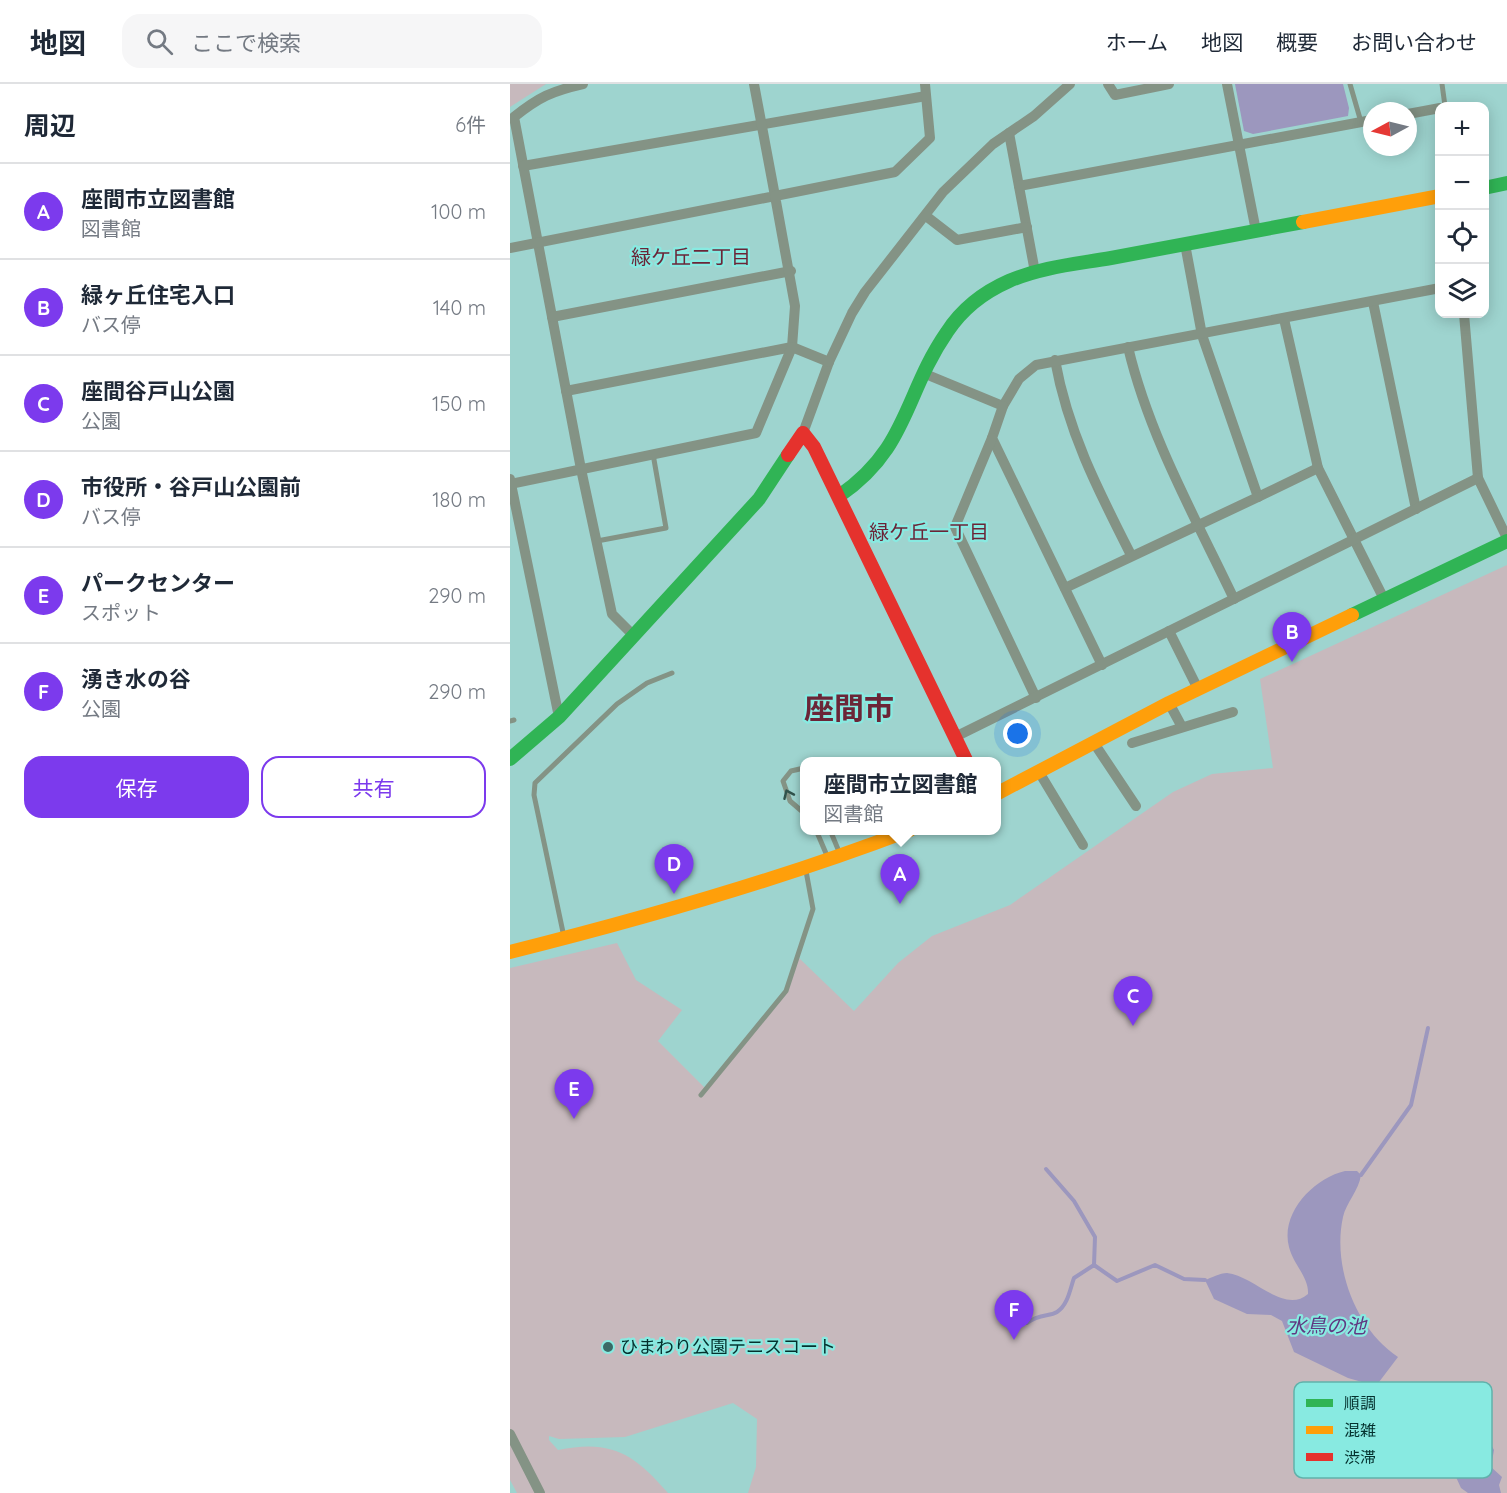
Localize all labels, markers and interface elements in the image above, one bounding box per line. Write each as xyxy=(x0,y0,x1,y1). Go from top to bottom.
search box xyxy=(122,14,542,68)
text: 地図 xyxy=(30,25,86,60)
icon: search xyxy=(143,25,176,58)
text: ここで検索 xyxy=(191,29,301,57)
text: ホーム xyxy=(1106,29,1168,55)
text: 地図 xyxy=(1201,29,1243,55)
text: 概要 xyxy=(1276,29,1318,55)
text: お問い合わせ xyxy=(1351,29,1477,55)
north arrow xyxy=(1363,102,1417,156)
map controls xyxy=(1435,102,1489,318)
button: + xyxy=(1435,102,1489,156)
text: 周辺 xyxy=(24,109,76,142)
text: 6件 xyxy=(455,112,486,137)
button: − xyxy=(1435,156,1489,210)
text: 座間市立図書館 xyxy=(81,185,235,213)
text: A xyxy=(37,199,50,224)
text: 100 m xyxy=(431,199,486,224)
button: locate xyxy=(1435,210,1489,264)
text: 図書館 xyxy=(81,216,141,241)
district label: 緑ケ丘二丁目 xyxy=(631,244,751,269)
button: layers xyxy=(1435,264,1489,318)
text: 緑ヶ丘住宅入口 xyxy=(81,281,235,309)
text: B xyxy=(37,295,50,320)
text: 140 m xyxy=(433,295,486,320)
text: バス停 xyxy=(81,312,141,337)
text: 座間谷戸山公園 xyxy=(81,377,235,405)
text: C xyxy=(37,391,50,416)
text: 150 m xyxy=(432,391,486,416)
text: 公園 xyxy=(81,408,121,433)
text: 市役所・谷戸山公園前 xyxy=(81,473,301,501)
text: D xyxy=(36,487,51,512)
text: 180 m xyxy=(432,487,486,512)
text: バス停 xyxy=(81,504,141,529)
district label: 緑ケ丘一丁目 xyxy=(869,519,989,544)
text: パークセンター xyxy=(81,569,235,597)
text: E xyxy=(38,583,49,608)
text: 290 m xyxy=(428,583,486,608)
text: スポット xyxy=(81,600,161,625)
pin: B xyxy=(1272,612,1312,662)
text: 湧き水の谷 xyxy=(81,665,191,693)
text: F xyxy=(38,679,49,704)
text: 290 m xyxy=(428,679,486,704)
district label: 座間市 xyxy=(804,689,894,727)
text: 公園 xyxy=(81,696,121,721)
your location xyxy=(1003,719,1032,748)
button: 保存 xyxy=(24,756,249,818)
button: 共有 xyxy=(261,756,486,818)
popup xyxy=(800,757,1001,835)
text: 座間市立図書館 xyxy=(823,770,978,798)
one-way arrow xyxy=(783,789,795,800)
text: 図書館 xyxy=(823,801,883,826)
pin: D xyxy=(654,844,694,894)
pin: A xyxy=(880,854,920,904)
pin: C xyxy=(1114,976,1152,1026)
pin: E xyxy=(554,1070,594,1119)
pin: F xyxy=(994,1290,1034,1340)
water label: 水鳥の池 xyxy=(1286,1313,1368,1338)
place label: ひまわり公園テニスコート xyxy=(620,1335,836,1358)
marker: ひまわり公園テニスコート xyxy=(601,1340,615,1354)
legend xyxy=(1294,1382,1492,1478)
text: 順調 xyxy=(1344,1393,1376,1413)
text: 混雑 xyxy=(1344,1420,1376,1440)
text: 渋滞 xyxy=(1344,1447,1376,1467)

